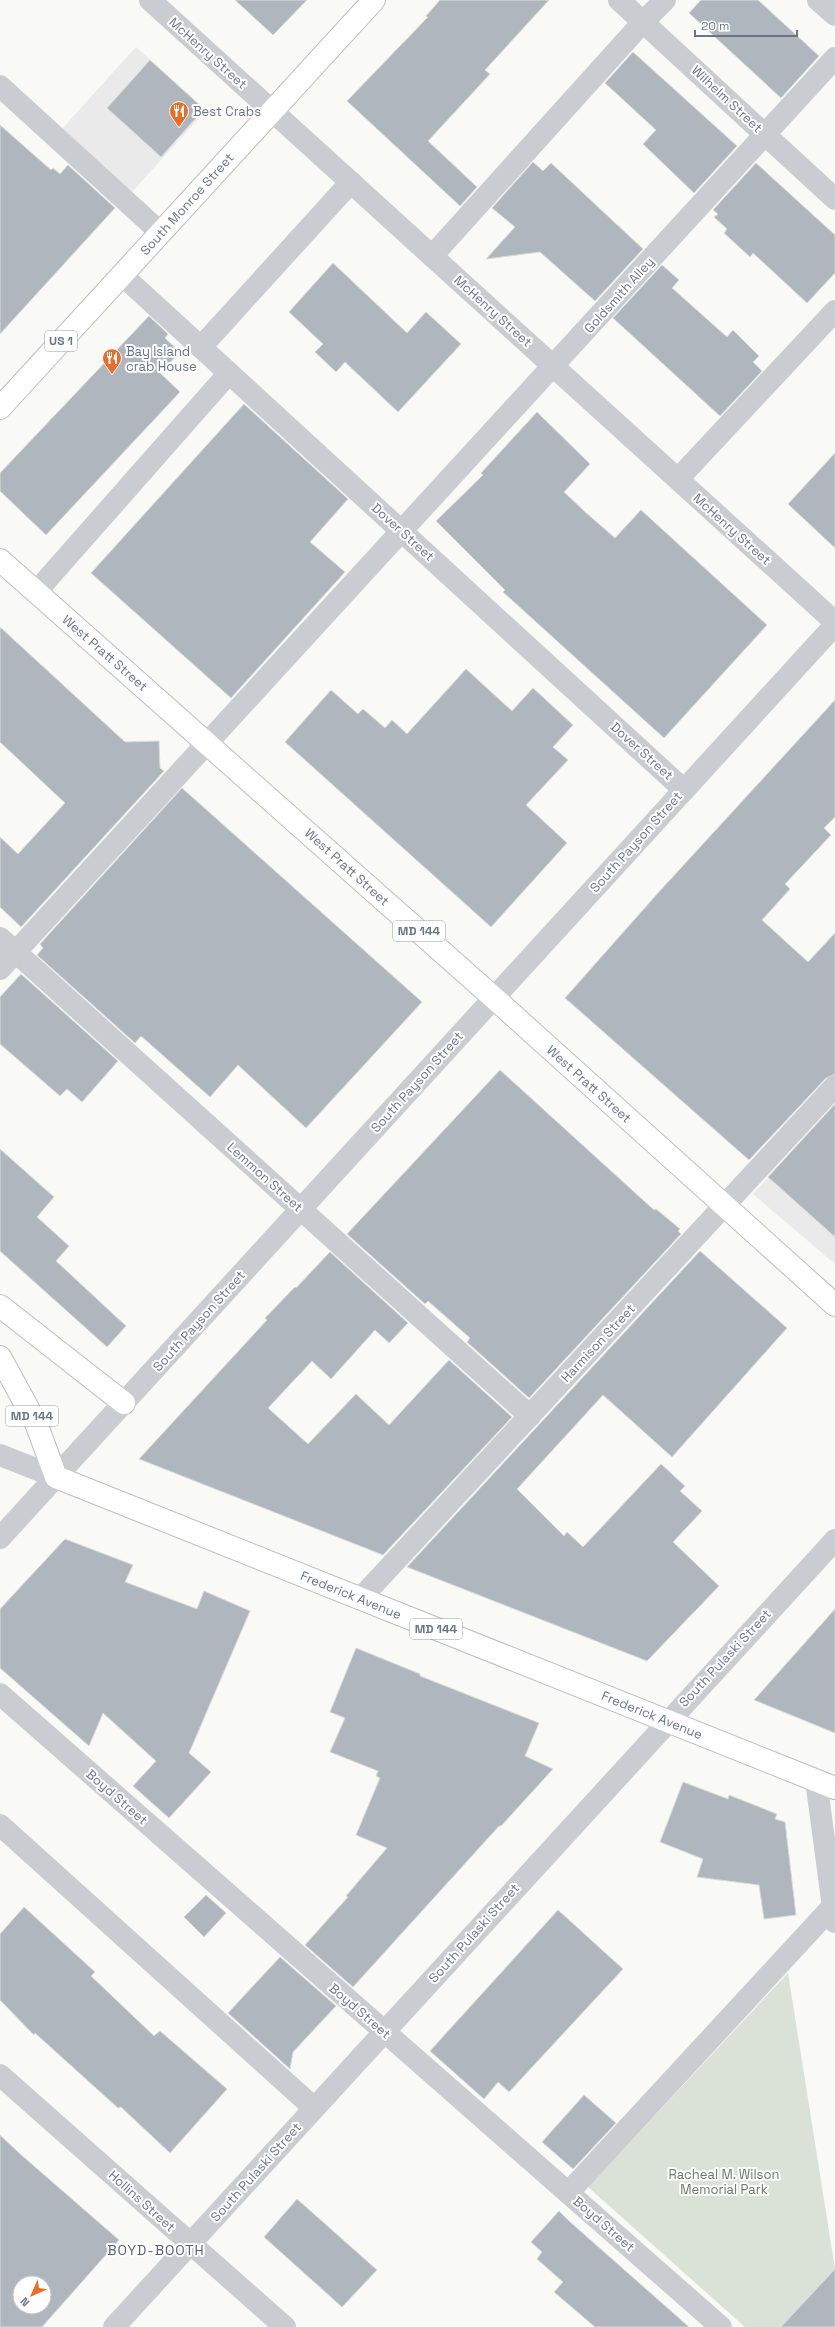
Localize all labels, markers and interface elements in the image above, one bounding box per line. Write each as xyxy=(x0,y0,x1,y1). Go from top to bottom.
scale bar xyxy=(695,12,797,38)
street label: McHenry Street xyxy=(165,14,251,92)
text: 20 m xyxy=(701,18,729,34)
street label: Wilhelm Street xyxy=(688,62,766,136)
restaurant icon: Best Crabs xyxy=(168,100,190,128)
place label: Best Crabs xyxy=(193,103,261,120)
street label: South Monroe Street xyxy=(137,149,237,259)
street label: Goldsmith Alley xyxy=(580,253,658,337)
street label: McHenry Street xyxy=(450,272,536,350)
road number: US 1 xyxy=(45,331,77,351)
place label: Bay Island crab House xyxy=(126,343,197,375)
restaurant icon: Bay Island crab House xyxy=(101,347,123,375)
street label: McHenry Street xyxy=(689,490,775,568)
street label: Dover Street xyxy=(368,499,438,565)
street label: West Pratt Street xyxy=(59,611,151,695)
street label: Dover Street xyxy=(607,718,677,784)
street label: South Payson Street xyxy=(586,788,686,896)
street label: West Pratt Street xyxy=(301,825,393,909)
road number: MD 144 xyxy=(393,921,445,941)
street label: South Payson Street xyxy=(367,1028,467,1136)
street label: West Pratt Street xyxy=(543,1042,635,1126)
street label: Lemmon Street xyxy=(224,1139,306,1216)
street label: South Payson Street xyxy=(149,1267,249,1375)
street label: Harmison Street xyxy=(557,1300,639,1386)
road number: MD 144 xyxy=(6,1406,58,1426)
street label: Frederick Avenue xyxy=(298,1567,404,1623)
street label: South Pulaski Street xyxy=(675,1605,775,1711)
road number: MD 144 xyxy=(410,1619,462,1639)
street label: Frederick Avenue xyxy=(599,1687,705,1743)
street label: Boyd Street xyxy=(83,1766,151,1828)
street label: South Pulaski Street xyxy=(425,1880,523,1986)
street label: Boyd Street xyxy=(326,1980,394,2042)
street label: South Pulaski Street xyxy=(207,2119,305,2225)
park label: Racheal M. Wilson Memorial Park xyxy=(669,2166,779,2198)
street label: Hollins Street xyxy=(105,2167,179,2235)
street label: Boyd Street xyxy=(570,2193,638,2255)
district label: BOYD-BOOTH xyxy=(107,2241,205,2259)
north arrow xyxy=(12,2275,52,2315)
text: N xyxy=(17,2295,32,2310)

